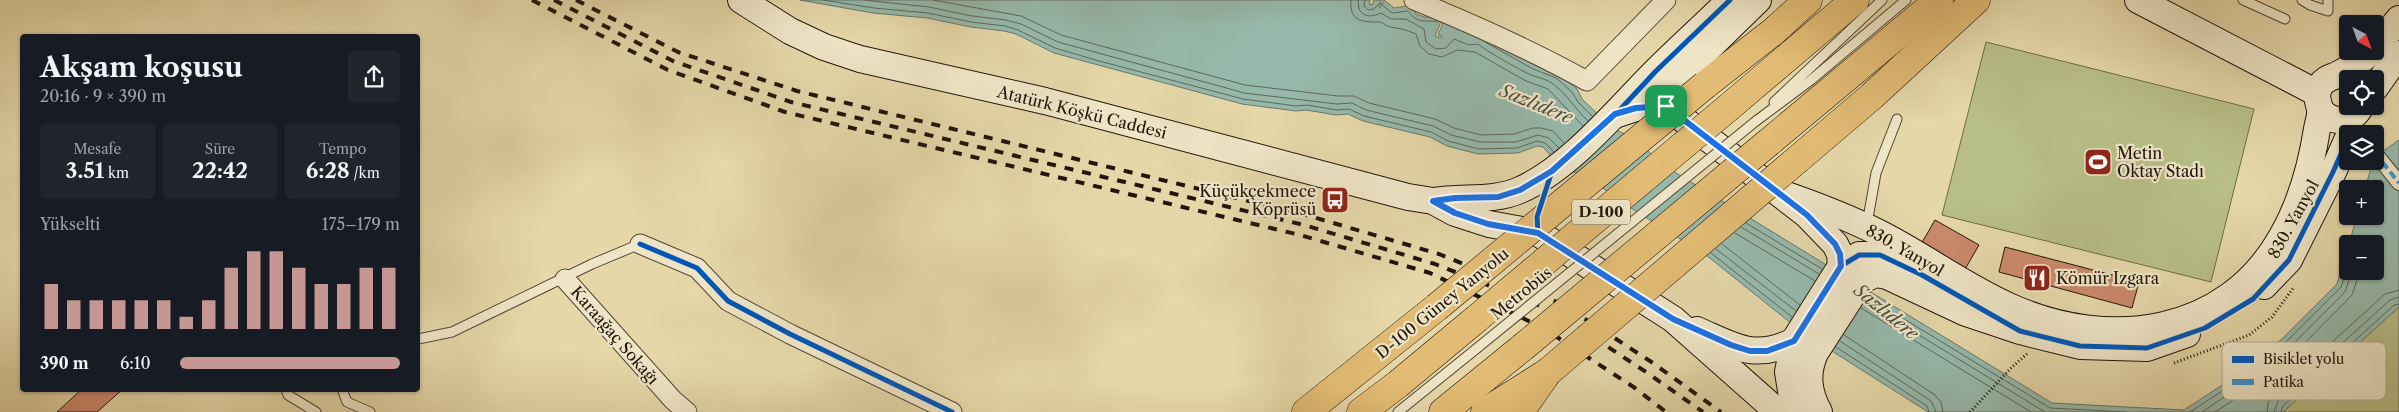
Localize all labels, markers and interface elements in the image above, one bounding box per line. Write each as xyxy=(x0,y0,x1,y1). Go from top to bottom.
north arrow xyxy=(2339,15,2384,60)
map controls xyxy=(2339,15,2384,280)
text: Akşam koşusu xyxy=(40,50,243,84)
button: share xyxy=(348,51,400,103)
button: locate xyxy=(2339,70,2384,115)
water label: Sazlıdere xyxy=(1496,79,1577,129)
street label: Atatürk Köşkü Caddesi xyxy=(994,81,1169,143)
pin xyxy=(1645,85,1687,127)
text: 20:16 · 9 × 390 m xyxy=(40,86,166,106)
icon: arrive xyxy=(1652,92,1680,120)
button: layers xyxy=(2339,125,2384,170)
text: Mesafe xyxy=(73,140,121,158)
text: Süre xyxy=(205,140,235,158)
text: Tempo xyxy=(319,140,366,158)
place label: Metin Oktay Stadı xyxy=(2117,143,2204,181)
sports icon: Metin Oktay Stadı xyxy=(2083,147,2113,177)
text: 3.51 xyxy=(66,158,104,183)
text: 22:42 xyxy=(192,158,248,183)
text: 6:28 xyxy=(306,158,350,183)
text: km xyxy=(104,164,129,182)
text: /km xyxy=(350,164,380,182)
street label: 830. Yanyol xyxy=(2263,176,2323,262)
button: + xyxy=(2339,180,2384,225)
place label: Küçükçekmece Köprüsü xyxy=(1199,181,1316,219)
bus stop icon: Küçükçekmece Köprüsü xyxy=(1320,185,1350,215)
road number: D-100 xyxy=(1572,200,1630,224)
text: Yükselti xyxy=(40,214,100,234)
text: 175–179 m xyxy=(322,214,400,234)
street label: 830. Yanyol xyxy=(1862,220,1948,281)
button: − xyxy=(2339,235,2384,280)
street label: D-100 Güney Yanyolu xyxy=(1371,243,1513,363)
street label: Metrobüs xyxy=(1486,262,1556,324)
restaurant icon: Kömür Izgara xyxy=(2022,263,2052,293)
place label: Kömür Izgara xyxy=(2056,268,2160,288)
water label: Sazlıdere xyxy=(1849,279,1924,345)
street label: Karaağaç Sokağı xyxy=(567,282,663,388)
legend xyxy=(2222,342,2386,400)
text: Bisiklet yolu xyxy=(2263,350,2345,368)
text: 390 m xyxy=(40,353,89,373)
text: 6:10 xyxy=(120,353,151,373)
text: Patika xyxy=(2263,373,2304,391)

